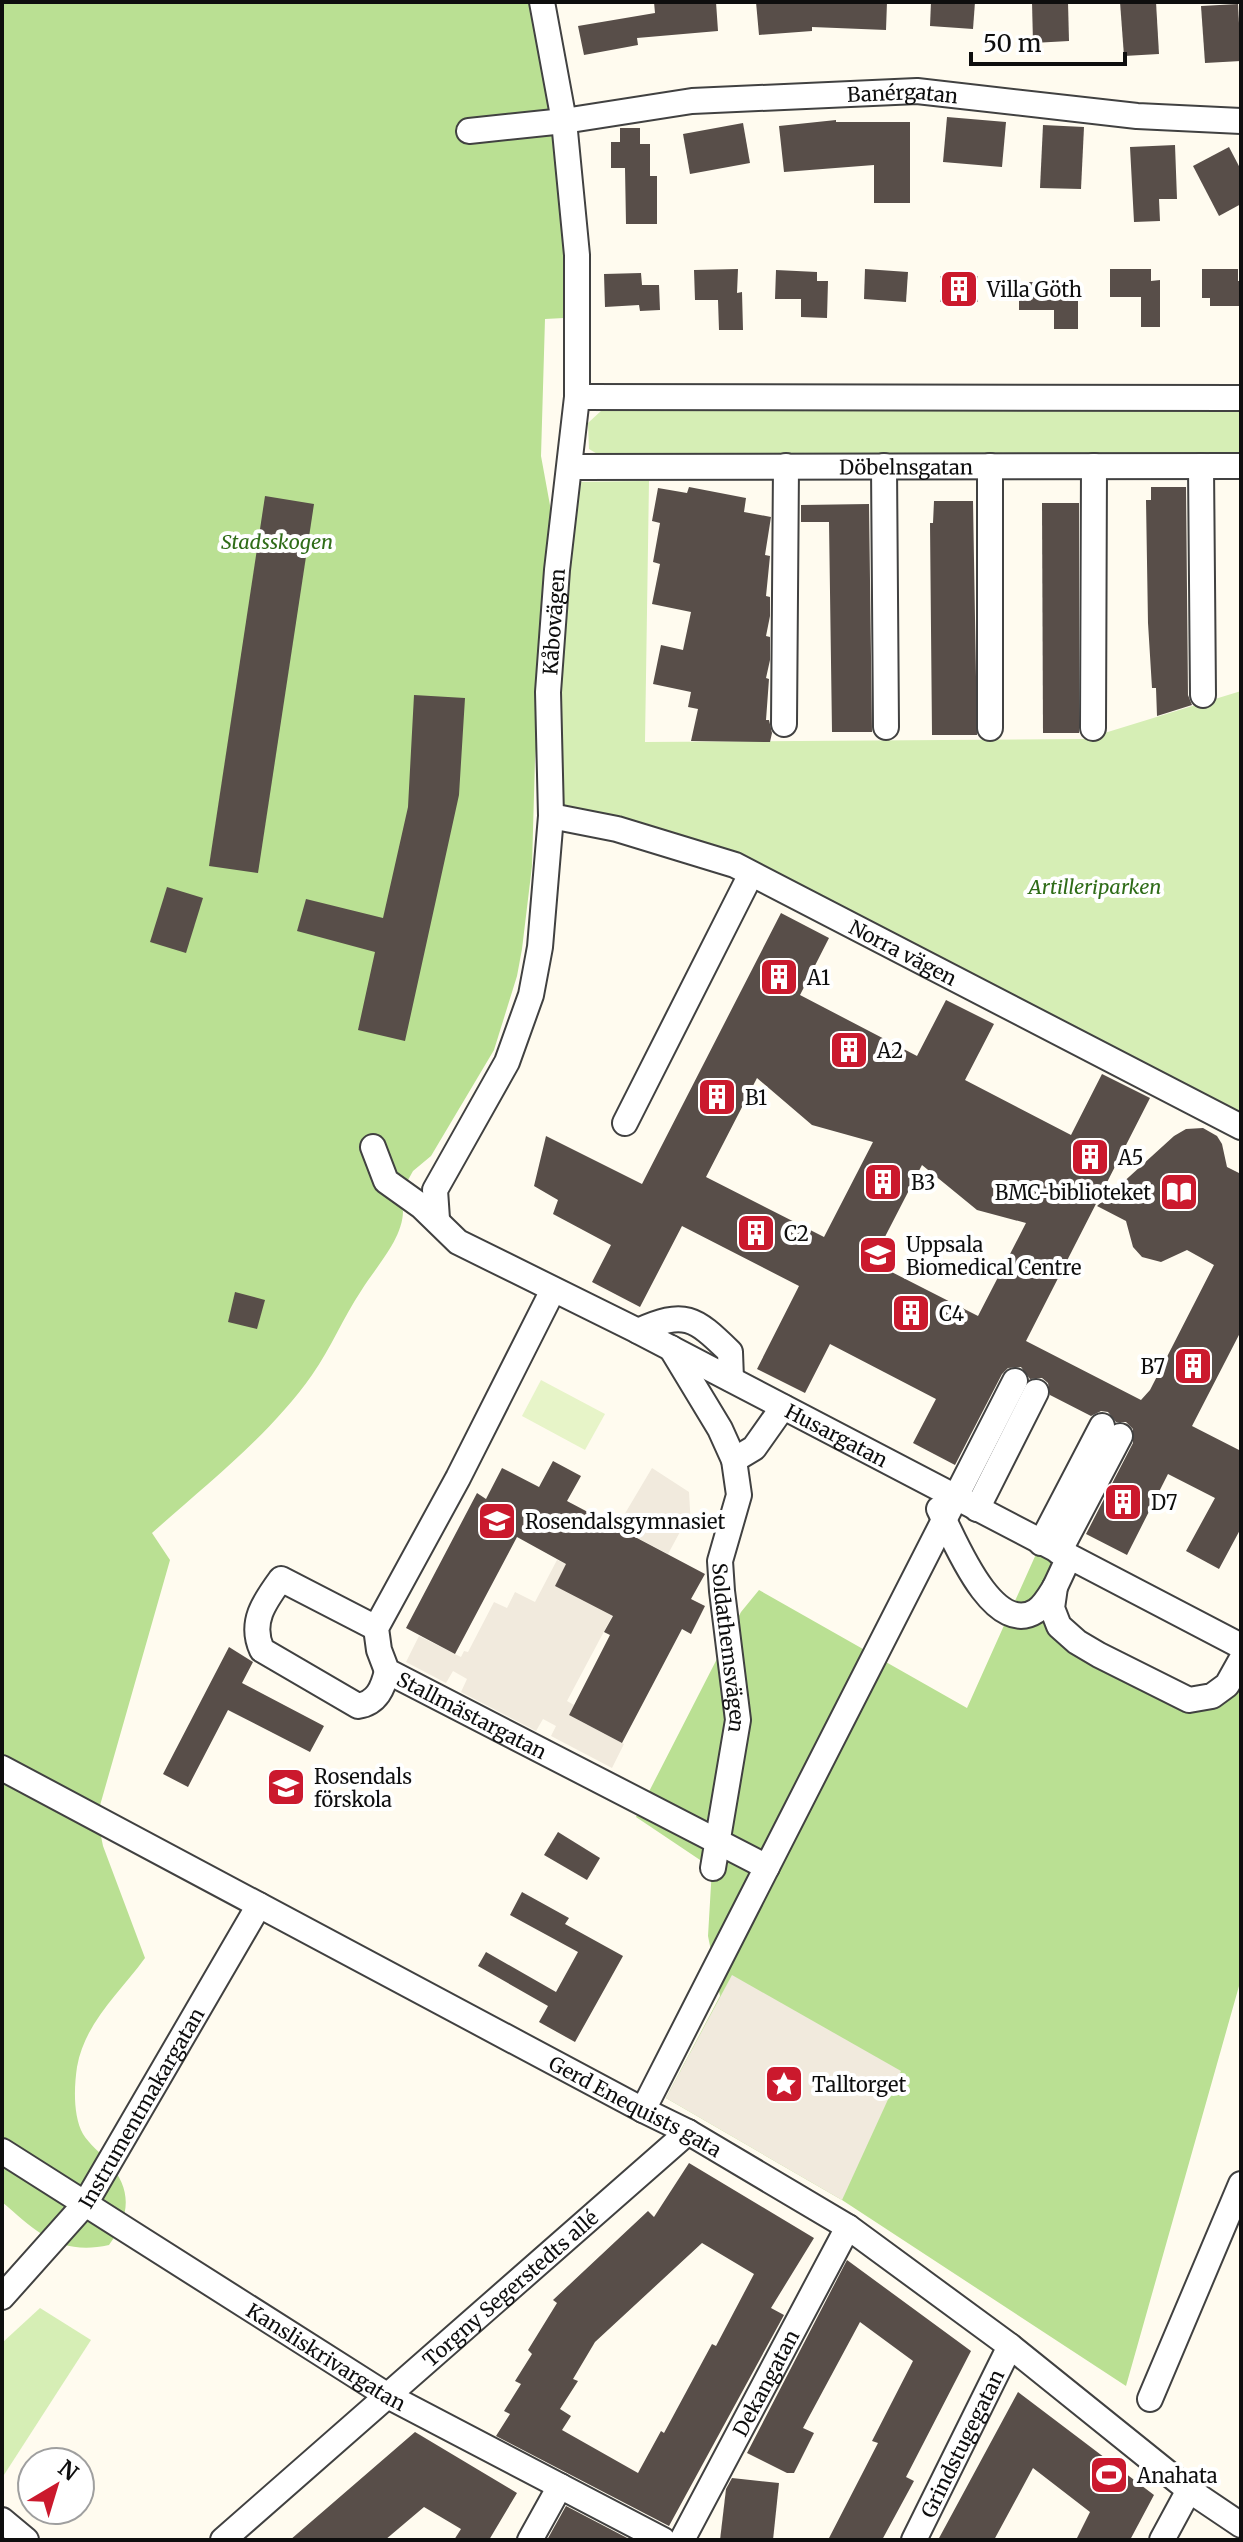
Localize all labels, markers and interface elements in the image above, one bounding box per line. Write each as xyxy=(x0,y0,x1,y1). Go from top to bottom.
scale bar xyxy=(971,16,1125,66)
text: 50 m xyxy=(983,28,1042,59)
street label: Banérgatan xyxy=(846,78,960,108)
building icon: Villa Göth xyxy=(938,268,980,310)
place label: Villa Göth xyxy=(986,277,1082,302)
street label: Döbelnsgatan xyxy=(839,454,973,479)
park label: Stadsskogen xyxy=(221,529,333,554)
street label: Kåbovägen xyxy=(537,567,570,676)
park label: Artilleriparken xyxy=(1027,874,1161,899)
street label: Norra vägen xyxy=(845,914,961,990)
building icon: A1 xyxy=(758,956,800,998)
place label: A1 xyxy=(806,965,830,990)
building icon: A2 xyxy=(828,1029,870,1071)
place label: A2 xyxy=(876,1038,903,1063)
building icon: B1 xyxy=(696,1076,738,1118)
place label: B1 xyxy=(745,1085,767,1110)
building icon: A5 xyxy=(1069,1136,1111,1178)
place label: A5 xyxy=(1117,1145,1143,1170)
building icon: B3 xyxy=(862,1161,904,1203)
place label: B3 xyxy=(911,1170,935,1195)
library icon: BMC-biblioteket xyxy=(1158,1171,1200,1213)
place label: BMC-biblioteket xyxy=(995,1180,1151,1205)
building icon: C2 xyxy=(735,1212,777,1254)
place label: C2 xyxy=(784,1221,809,1246)
place label: Uppsala Biomedical Centre xyxy=(906,1232,1081,1280)
school or university icon: Uppsala Biomedical Centre xyxy=(857,1234,899,1276)
building icon: C4 xyxy=(890,1292,932,1334)
place label: C4 xyxy=(939,1301,964,1326)
building icon: B7 xyxy=(1172,1345,1214,1387)
place label: B7 xyxy=(1140,1354,1165,1379)
street label: Husargatan xyxy=(781,1398,892,1472)
building icon: D7 xyxy=(1102,1481,1144,1523)
place label: D7 xyxy=(1151,1490,1177,1515)
school or university icon: Rosendalsgymnasiet xyxy=(476,1500,518,1542)
place label: Rosendalsgymnasiet xyxy=(525,1509,725,1534)
street label: Soldathemsvägen xyxy=(708,1562,750,1735)
street label: Stallmästargatan xyxy=(393,1666,551,1764)
place label: Rosendals förskola xyxy=(314,1764,412,1812)
school or university icon: Rosendals förskola xyxy=(265,1766,307,1808)
street label: Instrumentmakargatan xyxy=(73,2003,209,2213)
street label: Gerd Enequists gata xyxy=(545,2050,727,2162)
place icon: Talltorget xyxy=(763,2063,805,2105)
place label: Talltorget xyxy=(812,2072,906,2097)
street label: Torgny Segerstedts allé xyxy=(417,2204,603,2372)
street label: Kansliskrivargatan xyxy=(242,2297,410,2416)
street label: Dekangatan xyxy=(727,2325,804,2440)
street label: Grindstugegatan xyxy=(915,2365,1009,2521)
north arrow xyxy=(16,2446,96,2526)
text: N xyxy=(53,2454,84,2487)
sports icon: Anahata xyxy=(1088,2454,1130,2496)
place label: Anahata xyxy=(1136,2463,1218,2488)

